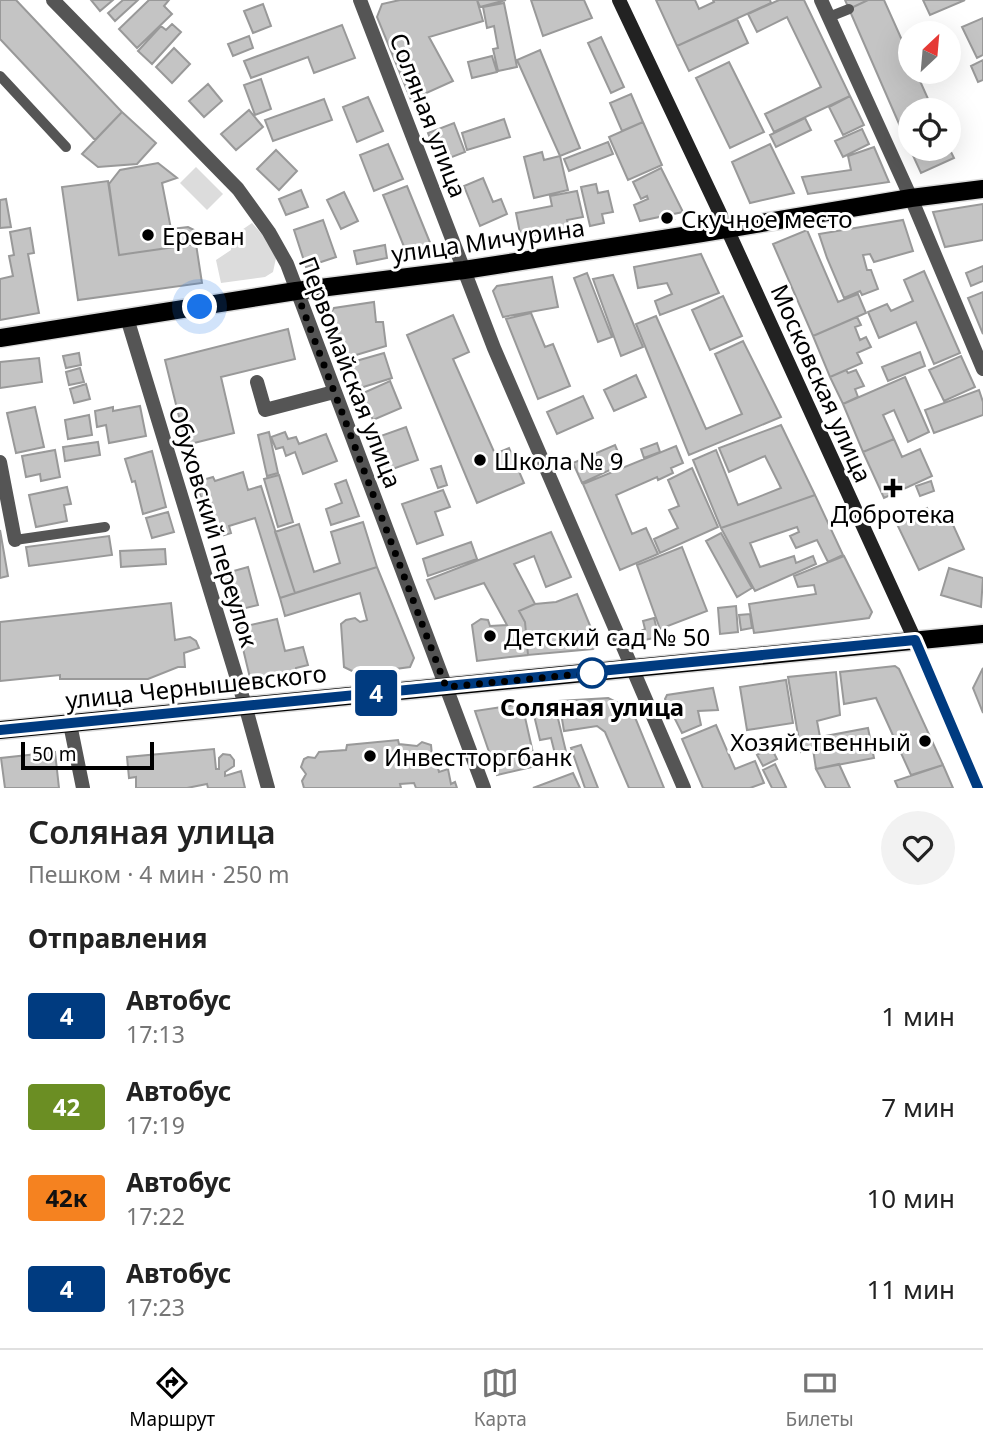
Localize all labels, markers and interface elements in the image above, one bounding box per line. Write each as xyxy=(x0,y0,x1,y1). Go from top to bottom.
north arrow xyxy=(898,21,961,84)
map controls xyxy=(898,21,961,161)
street label: Соляная улица xyxy=(382,28,476,202)
button: locate xyxy=(898,98,961,161)
place label: Скучное место xyxy=(681,202,853,235)
street label: улица Мичурина xyxy=(389,210,587,270)
marker: Скучное место xyxy=(659,210,675,226)
place label: Ереван xyxy=(162,219,245,252)
marker: Ереван xyxy=(140,227,156,243)
street label: Первомайская улица xyxy=(292,252,410,492)
street label: Московская улица xyxy=(764,279,880,487)
your location xyxy=(182,289,217,324)
street label: Обуховский переулок xyxy=(161,401,267,651)
place label: Школа № 9 xyxy=(494,444,623,477)
marker: Школа № 9 xyxy=(472,452,488,468)
marker: Добротека xyxy=(885,480,901,496)
place label: Добротека xyxy=(831,497,955,530)
place label: Детский сад № 50 xyxy=(504,620,710,653)
marker: Детский сад № 50 xyxy=(482,628,498,644)
street label: улица Чернышевского xyxy=(64,656,328,716)
marker: Соляная улица xyxy=(577,658,607,688)
line badge: 4 xyxy=(353,670,399,716)
text: 4 xyxy=(369,676,383,709)
place label: Соляная улица xyxy=(500,690,684,723)
place label: Хозяйственный xyxy=(730,725,911,758)
marker: Хозяйственный xyxy=(917,733,933,749)
scale bar xyxy=(21,739,154,771)
place label: Инвестторгбанк xyxy=(384,740,572,773)
text: 50 m xyxy=(32,741,76,767)
marker: Инвестторгбанк xyxy=(362,748,378,764)
text: Соляная улица xyxy=(28,809,276,854)
button: heart xyxy=(881,811,955,885)
text: Пешком · 4 мин · 250 m xyxy=(28,858,290,890)
text: Отправления xyxy=(28,920,207,956)
text: Автобус xyxy=(126,982,231,1018)
text: 1 мин xyxy=(881,998,955,1034)
text: 4 xyxy=(60,999,73,1032)
text: 17:13 xyxy=(126,1018,185,1050)
text: Автобус xyxy=(126,1073,231,1109)
text: 7 мин xyxy=(881,1089,955,1125)
text: 42 xyxy=(53,1090,80,1123)
text: 17:19 xyxy=(126,1109,185,1141)
text: Автобус xyxy=(126,1164,231,1200)
text: 10 мин xyxy=(866,1180,955,1216)
text: 42к xyxy=(45,1181,88,1214)
text: 17:22 xyxy=(126,1200,185,1232)
text: Автобус xyxy=(126,1255,231,1291)
text: 11 мин xyxy=(866,1271,955,1307)
text: 4 xyxy=(60,1272,73,1305)
text: 17:23 xyxy=(126,1291,185,1323)
tab: Маршрут xyxy=(129,1364,215,1432)
tab: Карта xyxy=(474,1364,527,1432)
tab: Билеты xyxy=(785,1364,854,1432)

